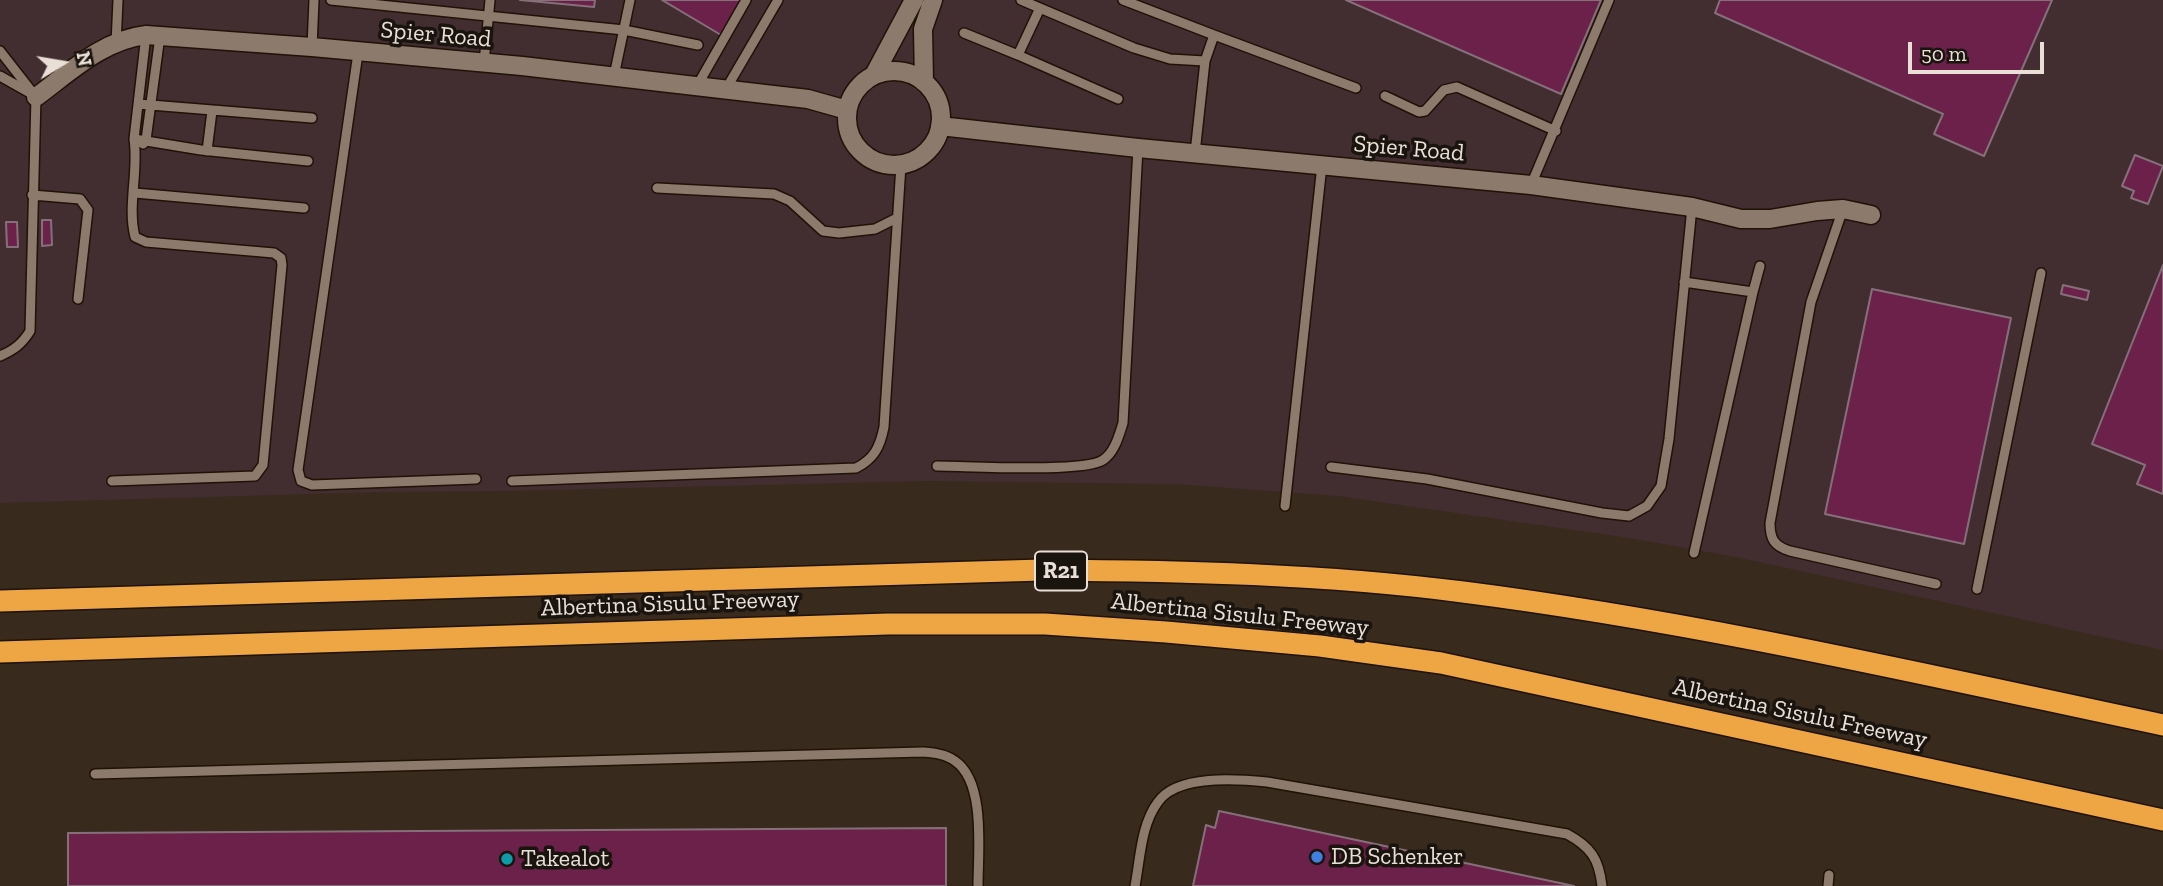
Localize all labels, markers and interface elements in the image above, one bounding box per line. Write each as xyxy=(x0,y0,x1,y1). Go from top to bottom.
street label: Spier Road xyxy=(379,16,493,54)
north arrow xyxy=(28,28,98,98)
scale bar xyxy=(1911,28,2048,72)
text: 50 m xyxy=(1921,41,1967,66)
text: N xyxy=(71,50,97,68)
street label: Spier Road xyxy=(1352,130,1466,168)
road number: R21 xyxy=(1035,552,1087,590)
street label: Albertina Sisulu Freeway xyxy=(540,585,800,623)
street label: Albertina Sisulu Freeway xyxy=(1110,587,1370,643)
street label: Albertina Sisulu Freeway xyxy=(1670,673,1930,755)
place label: DB Schenker xyxy=(1331,843,1463,871)
place label: Takealot xyxy=(521,845,609,873)
marker: DB Schenker xyxy=(1309,849,1325,865)
marker: Takealot xyxy=(499,851,515,867)

